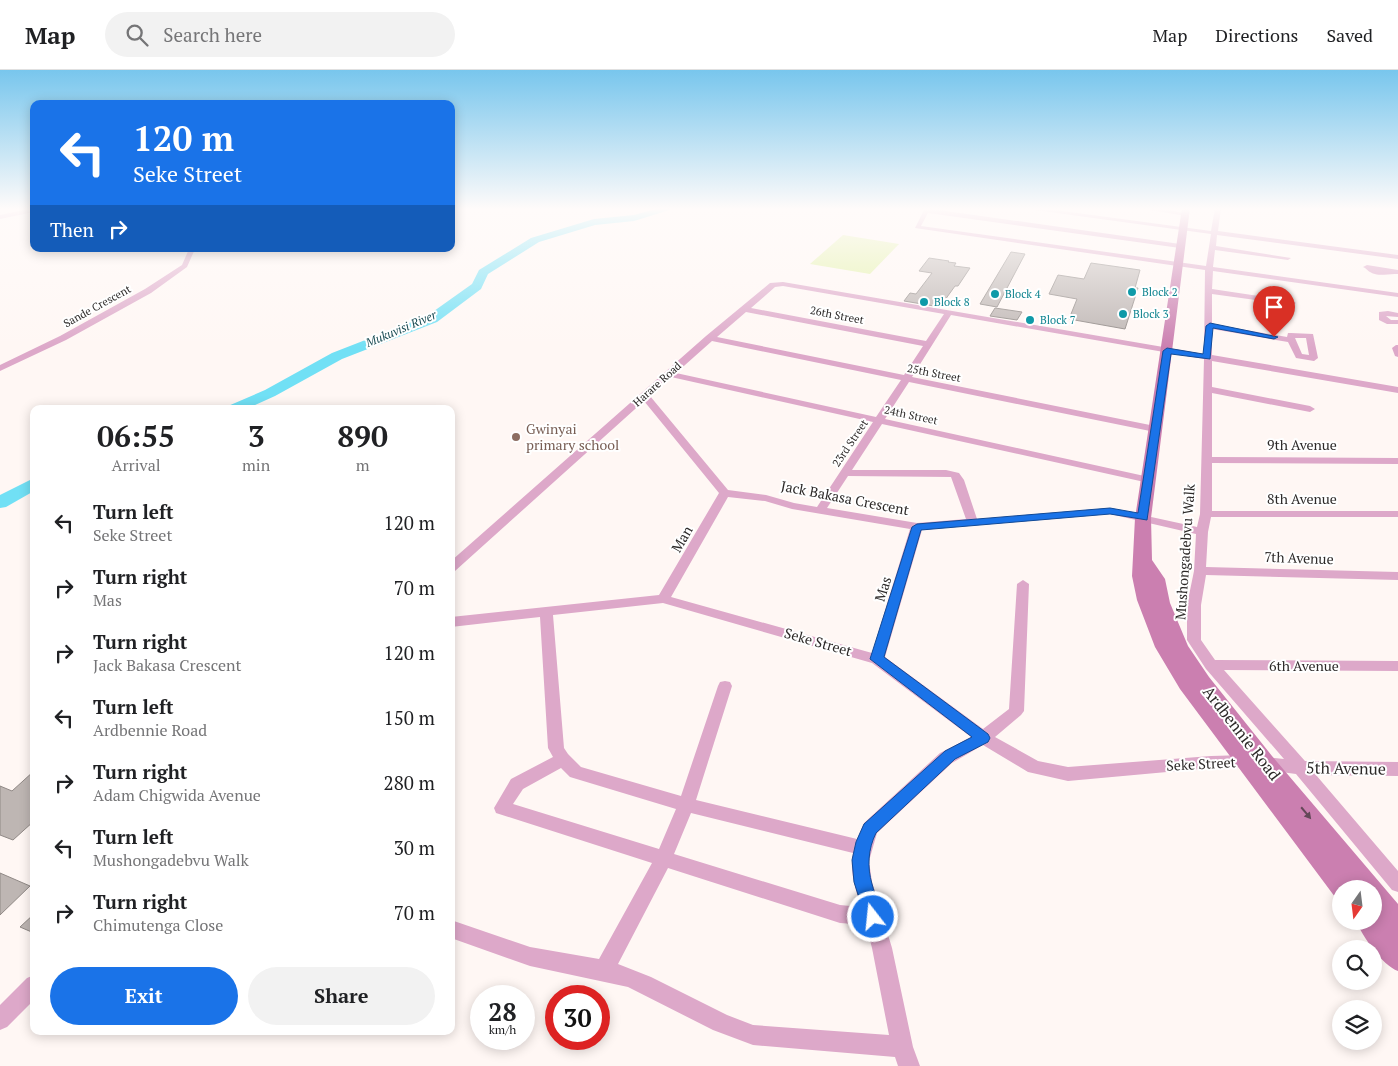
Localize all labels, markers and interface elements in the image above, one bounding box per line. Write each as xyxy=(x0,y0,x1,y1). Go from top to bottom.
search box xyxy=(105,12,455,57)
text: Map xyxy=(25,19,75,51)
icon: search xyxy=(123,21,151,49)
text: Search here xyxy=(163,22,262,47)
text: Map xyxy=(1152,23,1187,47)
text: Directions xyxy=(1215,23,1298,47)
text: Saved xyxy=(1326,23,1373,47)
text: 120 m xyxy=(133,115,234,161)
icon: left xyxy=(50,120,115,185)
text: Seke Street xyxy=(133,159,242,188)
icon: right xyxy=(104,215,132,243)
text: Then xyxy=(50,217,94,242)
street label: Sande Crescent xyxy=(61,282,133,330)
place label: Block 2 xyxy=(1142,285,1178,299)
marker: Block 2 xyxy=(1126,286,1138,298)
pin xyxy=(1253,286,1295,337)
place label: Block 4 xyxy=(1005,287,1041,301)
marker: Block 4 xyxy=(989,288,1001,300)
icon: arrive xyxy=(1260,293,1288,321)
place label: Block 8 xyxy=(934,295,970,309)
marker: Block 8 xyxy=(918,296,930,308)
street label: 26th Street xyxy=(809,303,865,327)
water label: Mukuvisi River xyxy=(362,306,440,351)
place label: Block 3 xyxy=(1133,307,1169,321)
marker: Block 3 xyxy=(1117,308,1129,320)
place label: Block 7 xyxy=(1040,313,1076,327)
marker: Block 7 xyxy=(1024,314,1036,326)
street label: Harare Road xyxy=(630,359,684,409)
street label: 25th Street xyxy=(906,361,962,385)
street label: 24th Street xyxy=(883,403,939,427)
text: 06:55 xyxy=(97,416,175,456)
text: 3 xyxy=(248,416,265,456)
text: 890 xyxy=(337,416,388,456)
street label: 23rd Street xyxy=(829,417,871,469)
place label: Gwinyai primary school xyxy=(526,419,619,454)
marker: Gwinyai primary school xyxy=(510,431,522,443)
street label: 9th Avenue xyxy=(1267,435,1337,454)
text: Arrival xyxy=(111,454,161,476)
text: min xyxy=(242,454,270,476)
text: m xyxy=(356,454,369,476)
street label: Jack Bakasa Crescent xyxy=(780,476,911,519)
street label: Mushongadebvu Walk xyxy=(1170,483,1199,621)
street label: 8th Avenue xyxy=(1267,489,1337,508)
text: Turn left xyxy=(93,499,174,524)
icon: left xyxy=(50,509,78,537)
text: 120 m xyxy=(384,510,435,535)
street label: Man xyxy=(666,521,697,555)
text: Seke Street xyxy=(93,524,172,546)
street label: 7th Avenue xyxy=(1264,547,1334,568)
text: Turn right xyxy=(93,564,187,589)
icon: right xyxy=(50,574,78,602)
street label: Mas xyxy=(870,574,895,604)
text: 70 m xyxy=(394,575,435,600)
text: Mas xyxy=(93,589,122,611)
street label: Seke Street xyxy=(782,623,855,660)
text: Turn right xyxy=(93,629,187,654)
icon: right xyxy=(50,639,78,667)
text: 120 m xyxy=(384,640,435,665)
text: Jack Bakasa Crescent xyxy=(93,654,241,676)
street label: 6th Avenue xyxy=(1269,656,1339,675)
street label: Ardbennie Road xyxy=(1198,681,1286,785)
text: Turn left xyxy=(93,694,174,719)
icon: left xyxy=(50,704,78,732)
text: 150 m xyxy=(384,705,435,730)
text: Ardbennie Road xyxy=(93,719,207,741)
street label: Seke Street xyxy=(1166,752,1237,775)
street label: 5th Avenue xyxy=(1306,756,1386,780)
text: Turn right xyxy=(93,759,187,784)
icon: right xyxy=(50,769,78,797)
text: 280 m xyxy=(384,770,435,795)
text: Adam Chigwida Avenue xyxy=(93,784,261,806)
one-way arrow xyxy=(1301,806,1312,819)
text: Turn left xyxy=(93,824,174,849)
icon: left xyxy=(50,834,78,862)
text: 30 m xyxy=(394,835,435,860)
text: Mushongadebvu Walk xyxy=(93,849,249,871)
north arrow xyxy=(1332,880,1382,930)
map controls xyxy=(1332,880,1382,1050)
text: Turn right xyxy=(93,889,187,914)
position arrow xyxy=(846,890,898,942)
icon: right xyxy=(50,899,78,927)
text: 70 m xyxy=(394,900,435,925)
text: Chimutenga Close xyxy=(93,914,223,936)
button: search xyxy=(1332,940,1382,990)
button: Exit xyxy=(50,967,238,1025)
button: Share xyxy=(248,967,435,1025)
speed limit sign: 30 xyxy=(545,985,610,1050)
text: 28 xyxy=(488,995,517,1028)
button: layers xyxy=(1332,1000,1382,1050)
text: km/h xyxy=(489,1022,516,1037)

